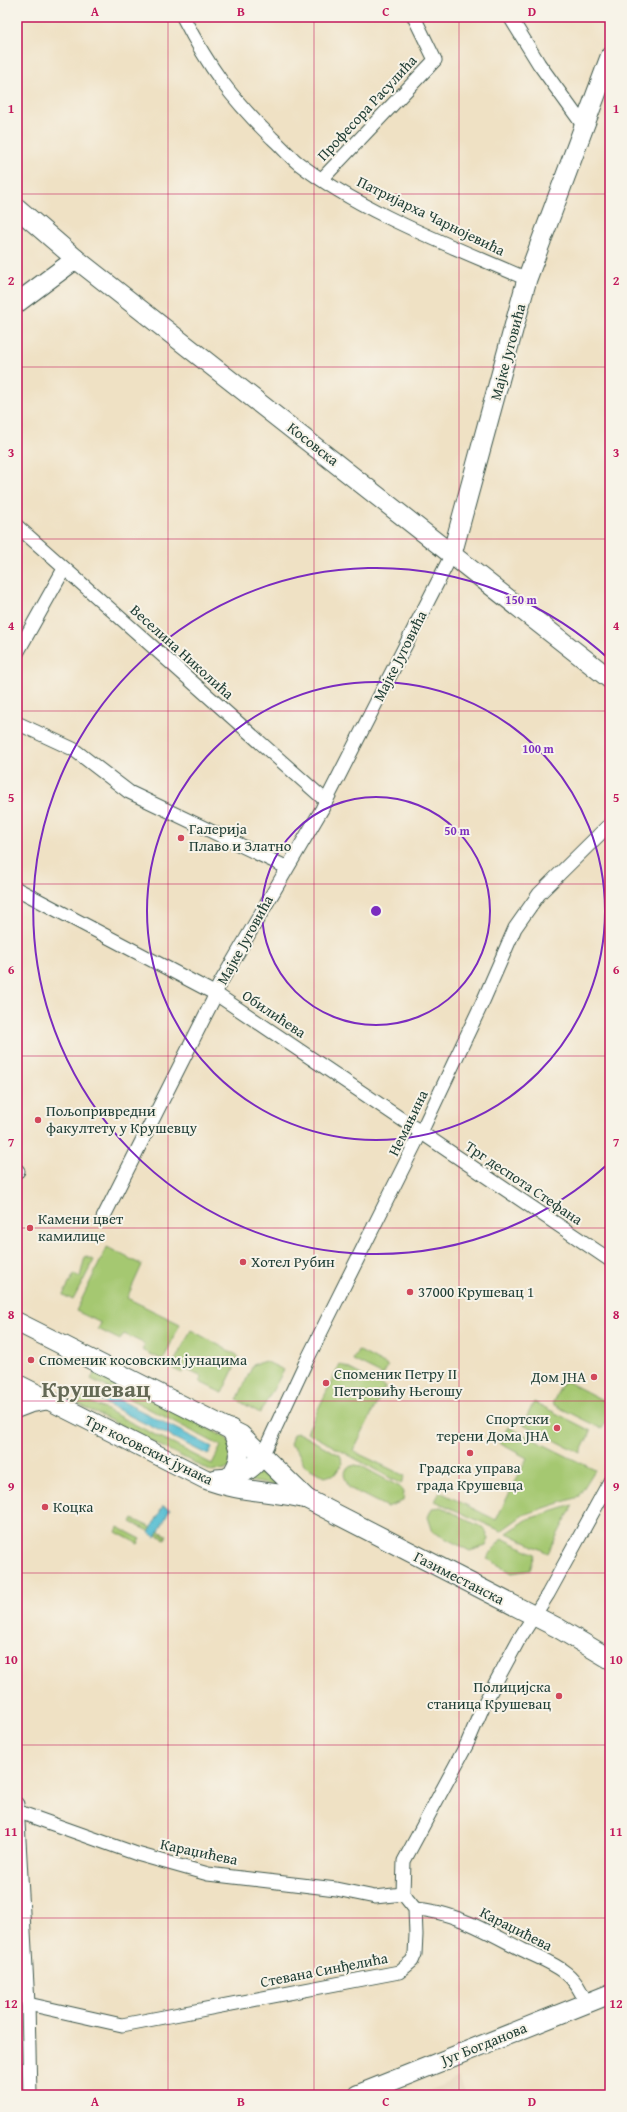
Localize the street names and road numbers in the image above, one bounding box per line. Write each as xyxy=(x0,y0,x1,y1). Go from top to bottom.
street label: Професора Расулића xyxy=(312,50,422,165)
street label: Патријарха Чарнојевића xyxy=(354,171,509,261)
street label: Мајке Југовића xyxy=(485,300,531,403)
street label: Косовска xyxy=(283,417,344,471)
street label: Веселина Николића xyxy=(126,599,239,704)
street label: Мајке Југовића xyxy=(368,606,432,705)
street label: Мајке Југовића xyxy=(211,890,278,988)
street label: Обилићева xyxy=(238,985,311,1043)
street label: Немањина xyxy=(383,1086,433,1159)
street label: Трг деспота Стефана xyxy=(462,1136,588,1230)
street label: Трг косовских јунака xyxy=(82,1409,218,1490)
street label: Газиместанска xyxy=(410,1546,509,1610)
street label: Караџићева xyxy=(158,1833,241,1870)
street label: Караџићева xyxy=(476,1901,557,1956)
street label: Стевана Синђелића xyxy=(258,1947,390,1992)
street label: Југ Богданова xyxy=(436,2017,531,2071)

